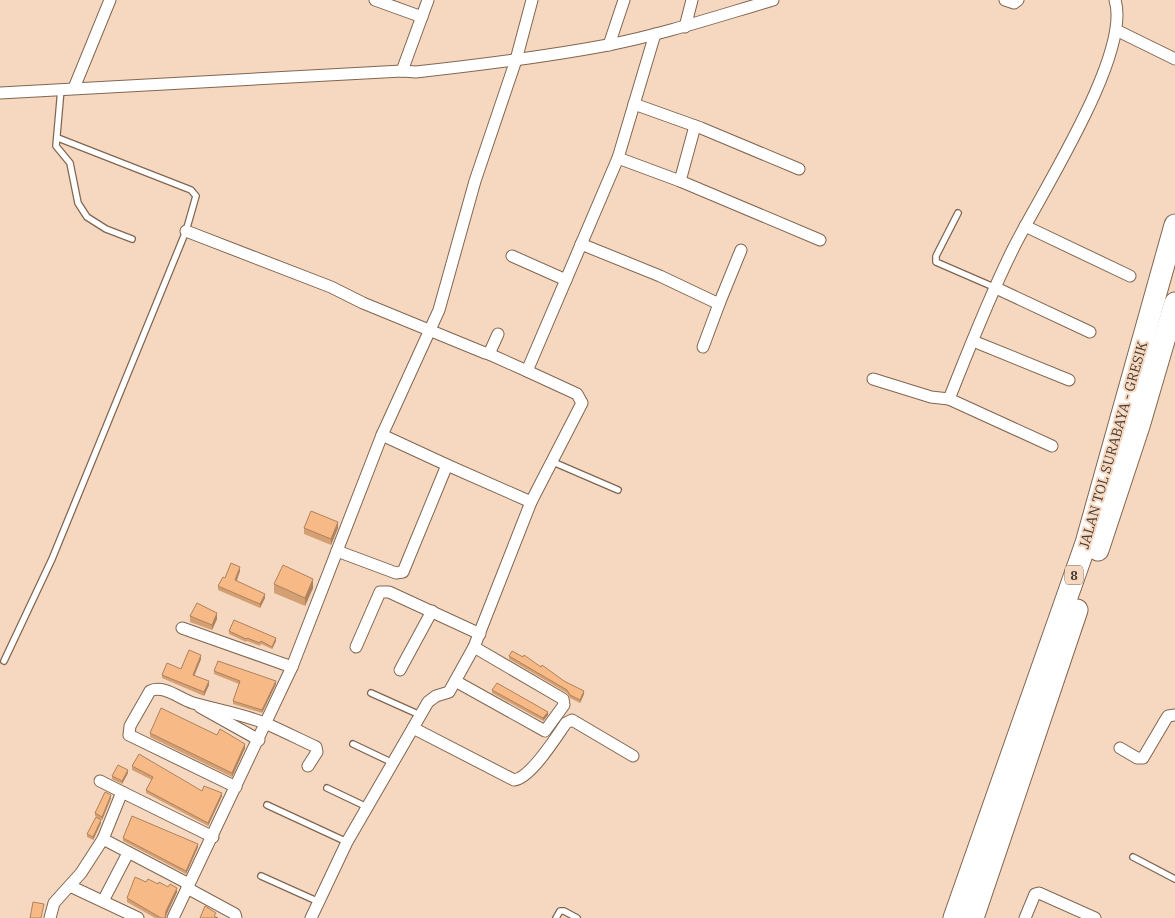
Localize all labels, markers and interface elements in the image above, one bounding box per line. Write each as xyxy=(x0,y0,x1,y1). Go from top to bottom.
street label: JALAN TOL SURABAYA - GRESIK xyxy=(1075,339,1151,551)
road number: 8 xyxy=(1065,566,1083,584)

